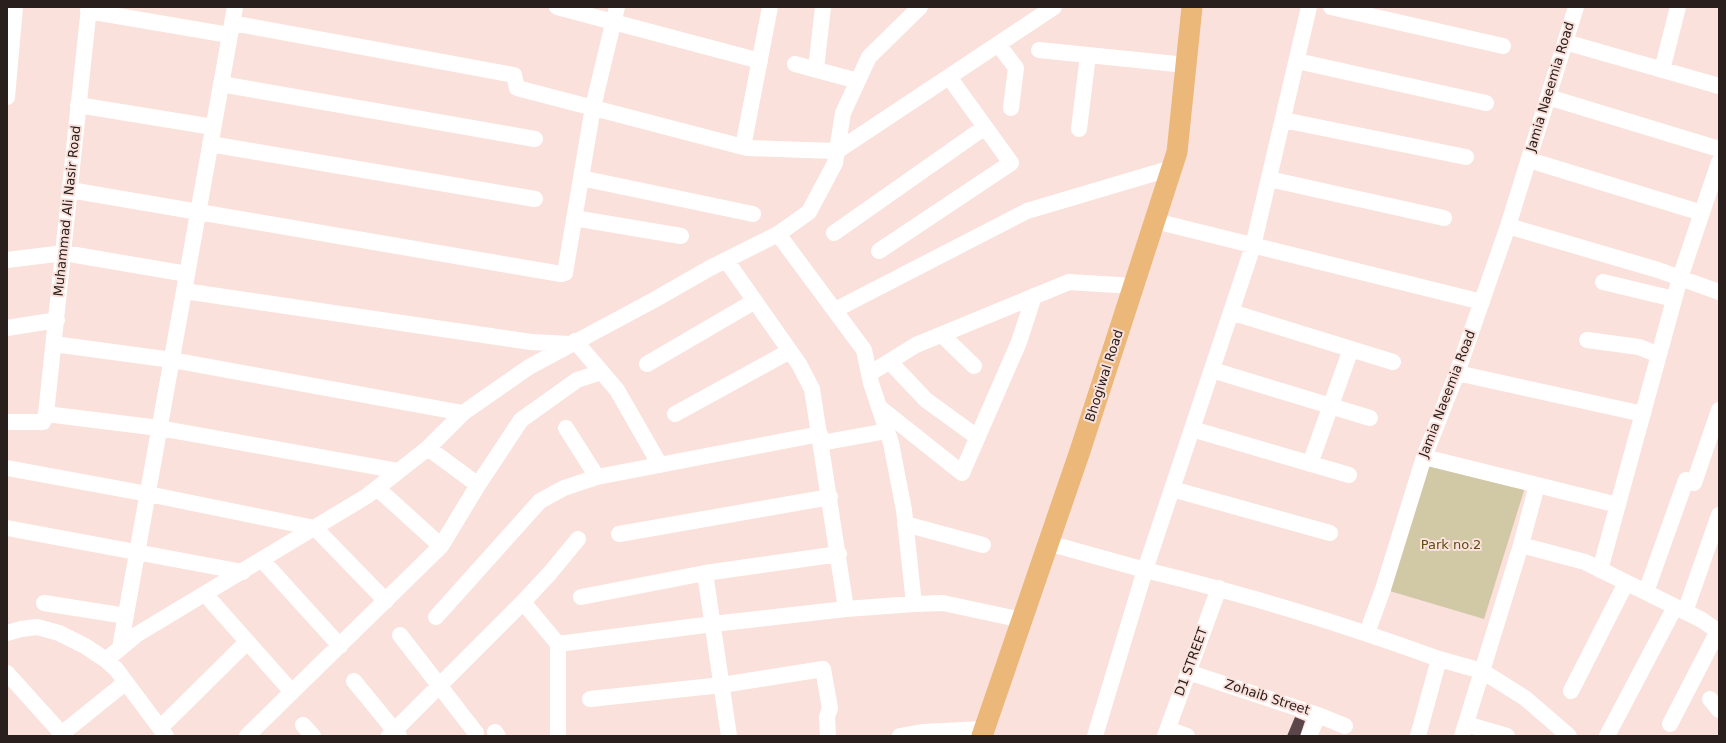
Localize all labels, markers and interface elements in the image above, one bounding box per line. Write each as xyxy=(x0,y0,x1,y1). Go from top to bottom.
street label: Jamia Naeemia Road xyxy=(1524,20,1578,154)
street label: Muhammad Ali Nasir Road xyxy=(51,125,85,297)
street label: Bhogiwal Road xyxy=(1083,328,1127,424)
street label: Jamia Naeemia Road xyxy=(1417,328,1479,460)
park label: Park no.2 xyxy=(1421,538,1481,554)
street label: D1 STREET xyxy=(1172,625,1212,699)
street label: Zohaib Street xyxy=(1222,677,1312,719)

